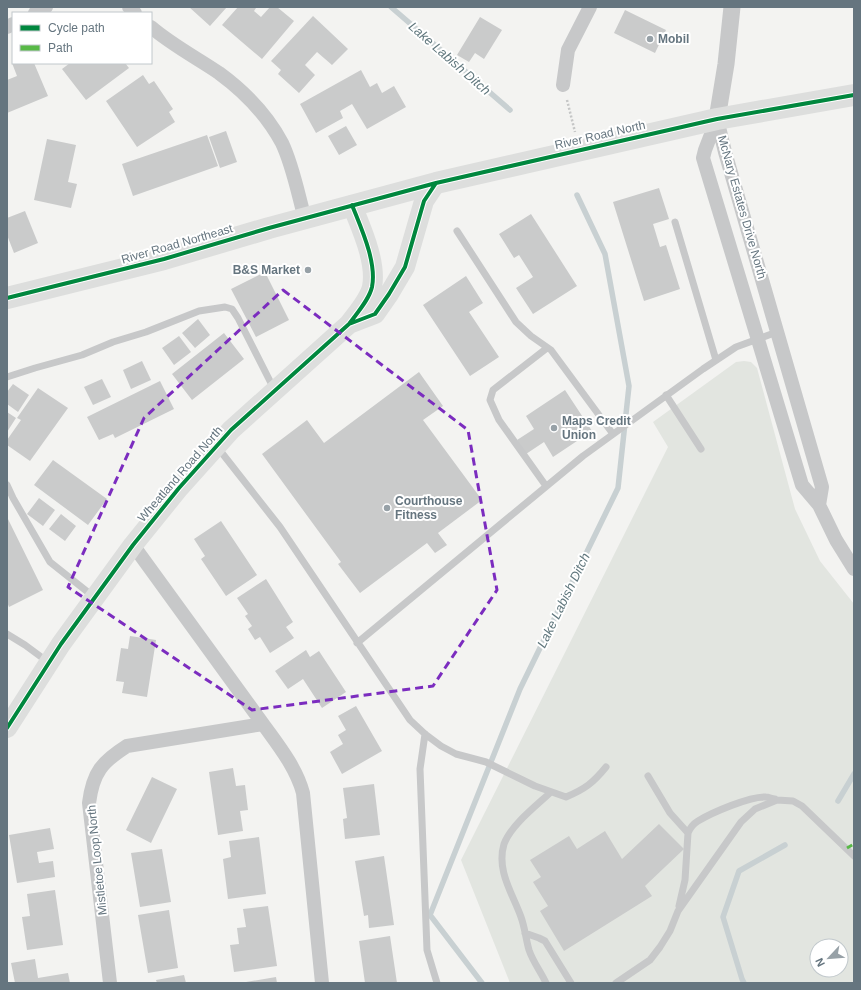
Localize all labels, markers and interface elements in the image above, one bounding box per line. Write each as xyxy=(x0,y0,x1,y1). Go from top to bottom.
legend xyxy=(12,12,152,64)
water label: Lake Labish Ditch xyxy=(406,19,494,98)
text: Cycle path xyxy=(48,21,105,35)
place label: Mobil xyxy=(658,32,689,46)
marker: Mobil xyxy=(645,34,655,44)
text: Path xyxy=(48,41,73,55)
street label: River Road North xyxy=(553,118,647,152)
street label: McNary Estates Drive North xyxy=(715,134,769,280)
street label: River Road Northeast xyxy=(120,221,235,267)
place label: B&S Market xyxy=(233,263,300,277)
marker: B&S Market xyxy=(303,265,313,275)
place label: Maps Credit Union xyxy=(562,414,631,442)
street label: Wheatland Road North xyxy=(135,423,225,525)
marker: Maps Credit Union xyxy=(549,423,559,433)
place label: Courthouse Fitness xyxy=(395,494,463,522)
marker: Courthouse Fitness xyxy=(382,503,392,513)
water label: Lake Labish Ditch xyxy=(534,550,593,650)
street label: Mistletoe Loop North xyxy=(84,804,110,916)
north arrow xyxy=(809,938,849,978)
text: N xyxy=(813,956,827,969)

